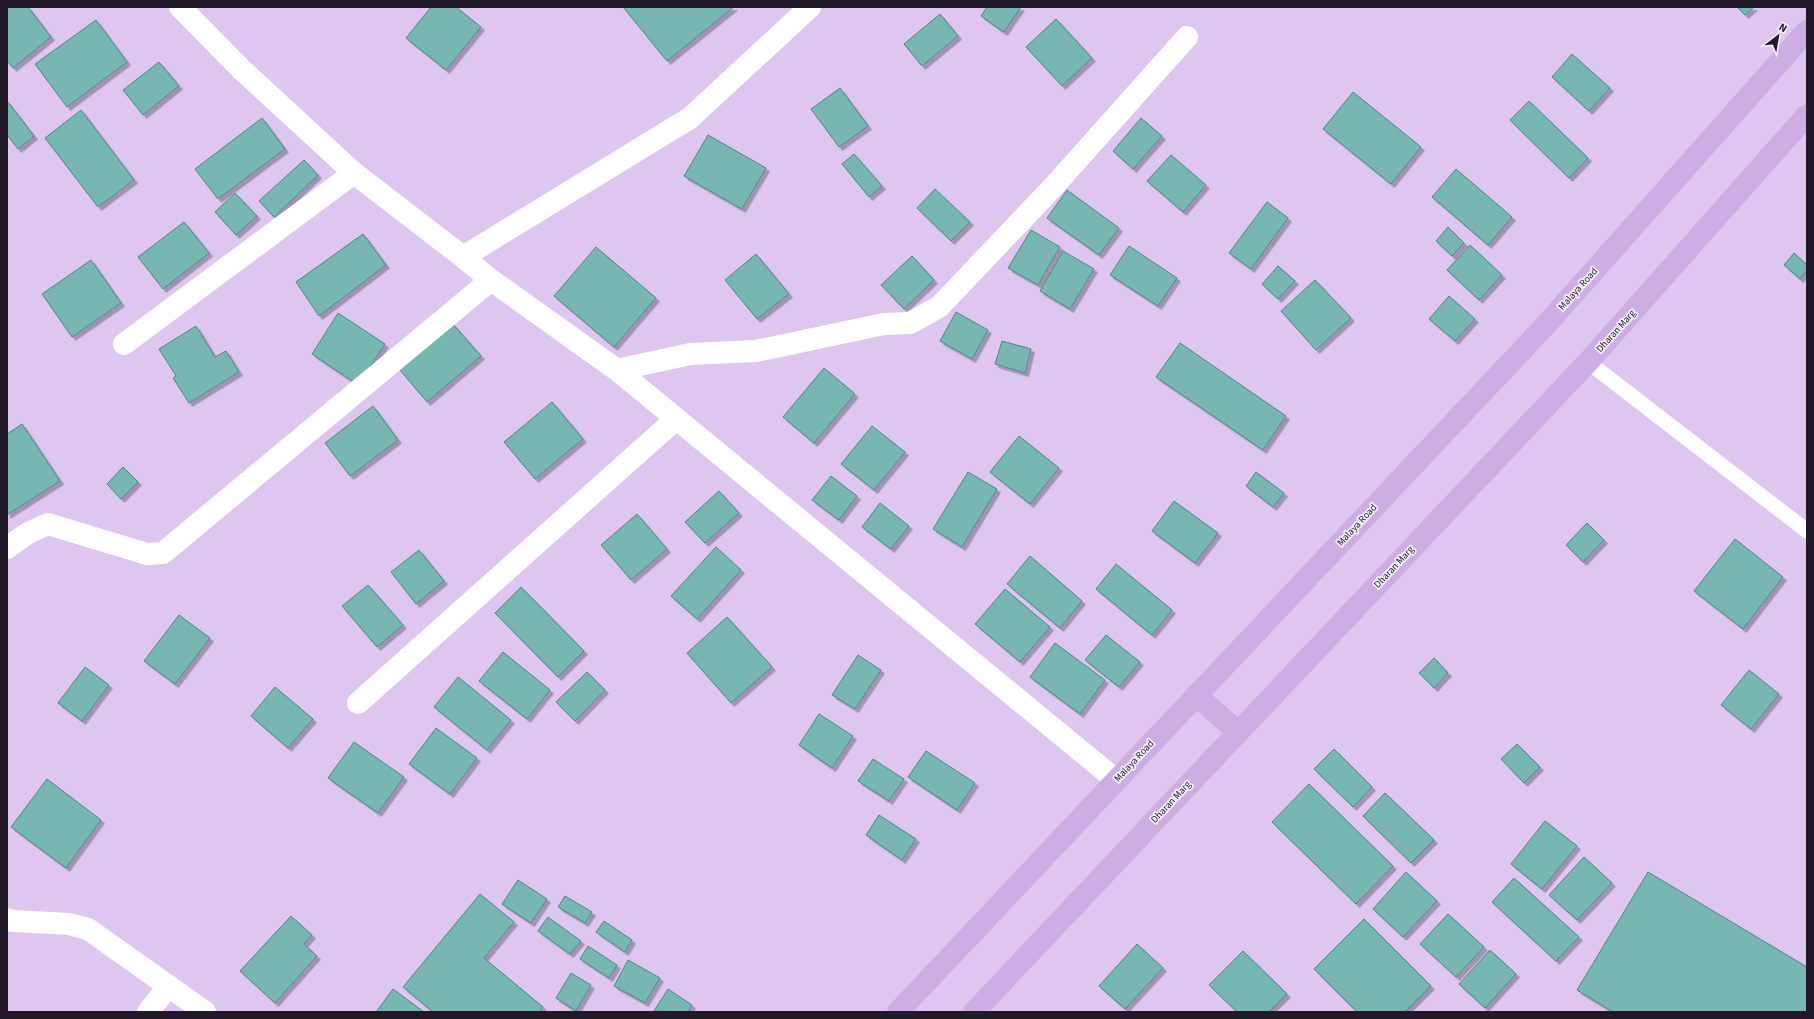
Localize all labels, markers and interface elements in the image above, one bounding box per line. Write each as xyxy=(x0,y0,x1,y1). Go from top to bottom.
north arrow xyxy=(1758,16,1798,56)
text: N xyxy=(1776,20,1790,36)
street label: Malaya Road xyxy=(1555,265,1601,313)
street label: Dharan Marg xyxy=(1593,307,1639,355)
street label: Malaya Road xyxy=(1334,501,1380,549)
street label: Dharan Marg xyxy=(1371,543,1417,591)
street label: Malaya Road xyxy=(1111,737,1157,785)
street label: Dharan Marg xyxy=(1148,778,1194,826)

